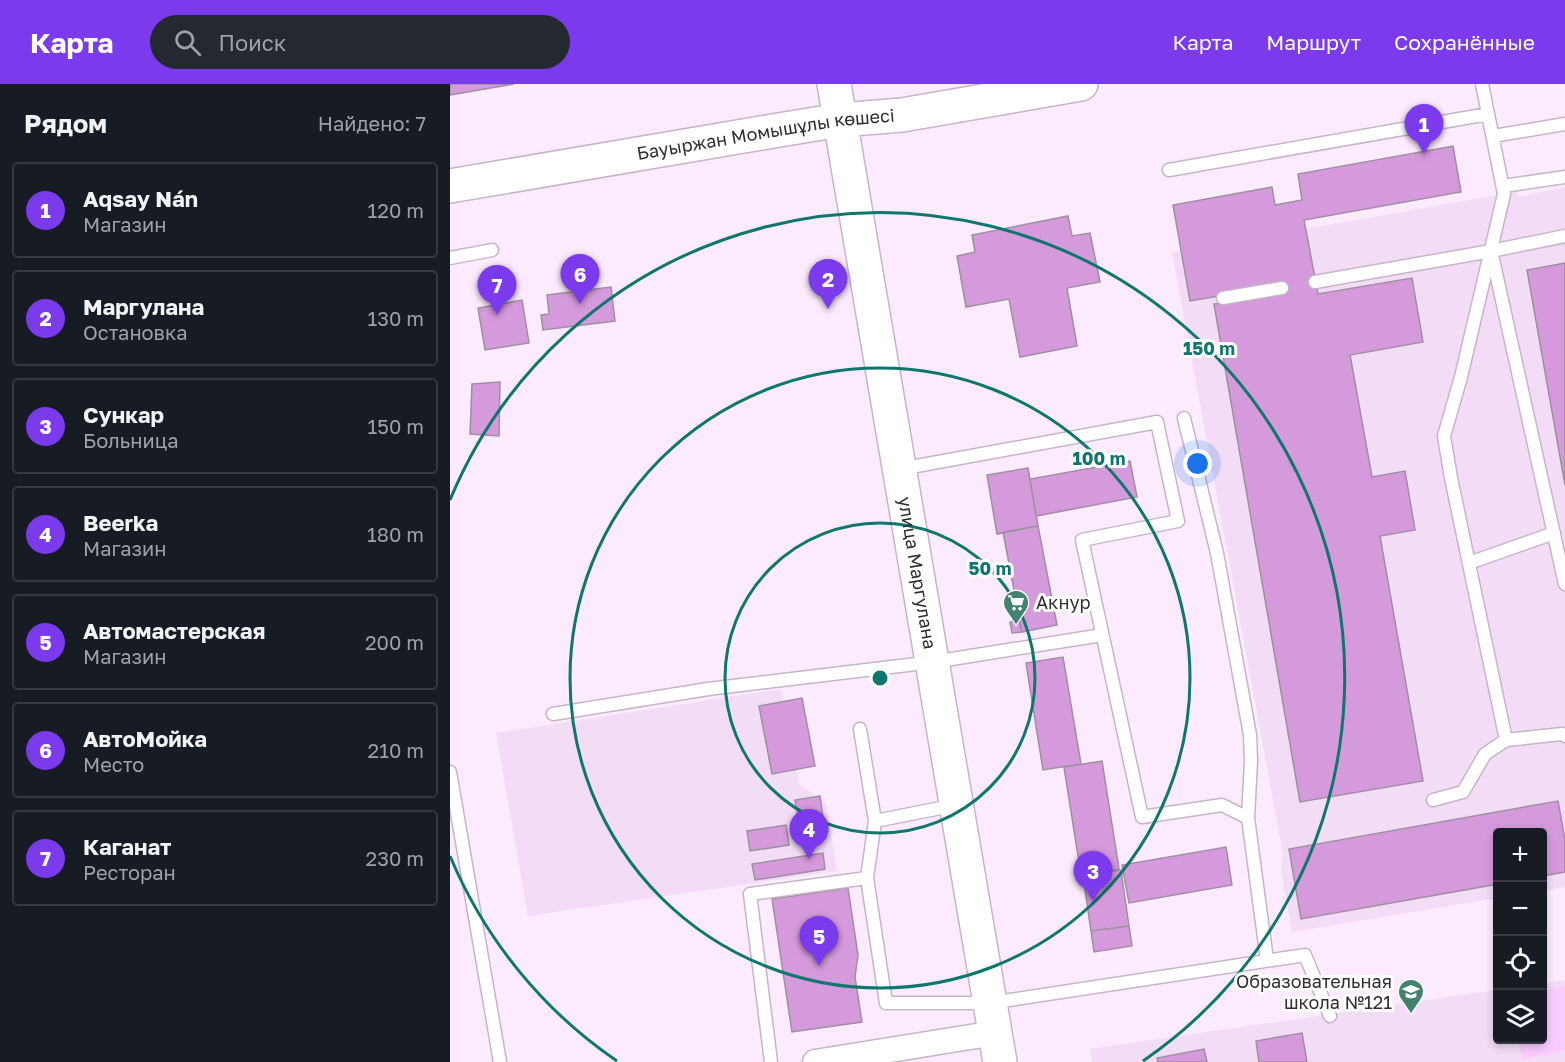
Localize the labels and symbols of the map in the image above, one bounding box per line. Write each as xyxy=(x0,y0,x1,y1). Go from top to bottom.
street label: Бауыржан Момышұлы көшесі xyxy=(635,104,895,164)
pin: 1 xyxy=(1404,104,1444,154)
pin: 6 xyxy=(560,254,600,304)
pin: 2 xyxy=(808,260,848,309)
pin: 7 xyxy=(478,266,516,315)
text: 150 m xyxy=(1183,337,1235,359)
text: 100 m xyxy=(1073,447,1125,469)
your location xyxy=(1183,449,1212,478)
street label: улица Маргулана xyxy=(894,495,942,651)
text: 50 m xyxy=(969,557,1011,579)
supermarket icon: Акнур xyxy=(1001,588,1031,626)
place label: Акнур xyxy=(1036,591,1091,613)
centre of rings xyxy=(870,668,890,688)
pin: 4 xyxy=(790,810,828,859)
pin: 3 xyxy=(1074,852,1112,901)
pin: 5 xyxy=(800,916,838,966)
place label: Образовательная школа №121 xyxy=(1236,970,1392,1013)
school or university icon: Образовательная школа №121 xyxy=(1396,977,1426,1015)

